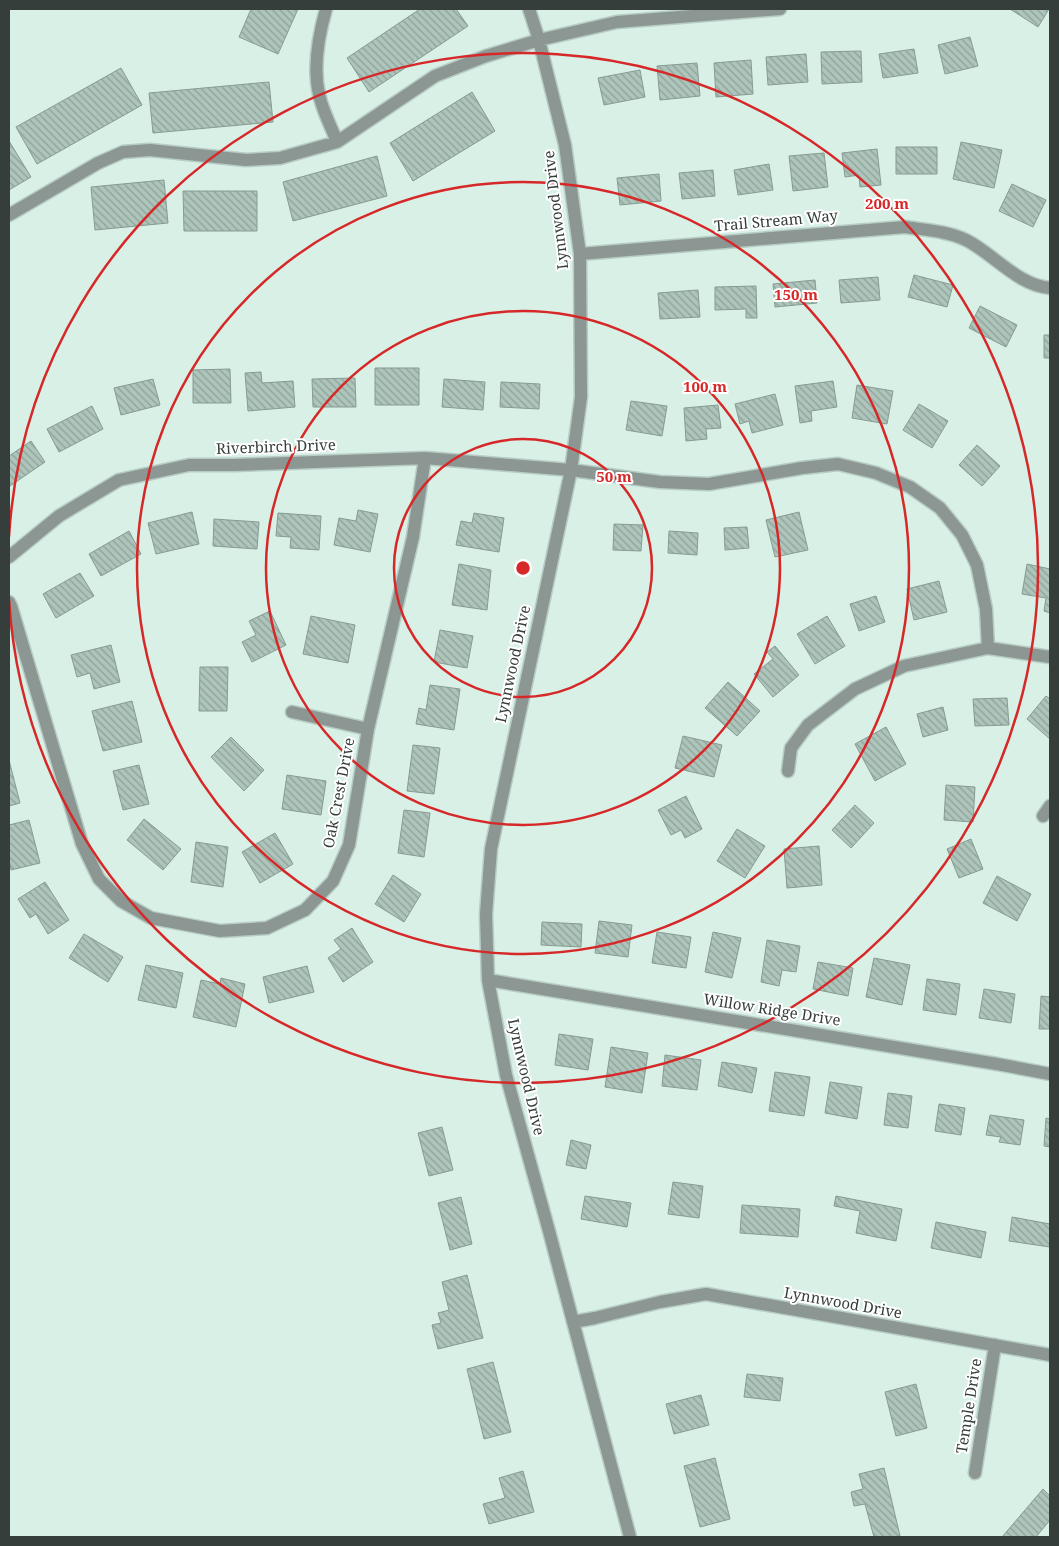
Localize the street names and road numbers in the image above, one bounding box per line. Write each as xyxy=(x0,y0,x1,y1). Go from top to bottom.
street label: Lynnwood Drive xyxy=(538,150,572,271)
street label: Trail Stream Way xyxy=(713,205,839,235)
street label: Riverbirch Drive xyxy=(216,434,336,458)
street label: Lynnwood Drive xyxy=(490,603,534,724)
street label: Oak Crest Drive xyxy=(318,736,359,850)
street label: Willow Ridge Drive xyxy=(702,988,842,1030)
street label: Lynnwood Drive xyxy=(504,1016,550,1137)
street label: Lynnwood Drive xyxy=(783,1282,904,1322)
street label: Temple Drive xyxy=(951,1357,985,1455)

